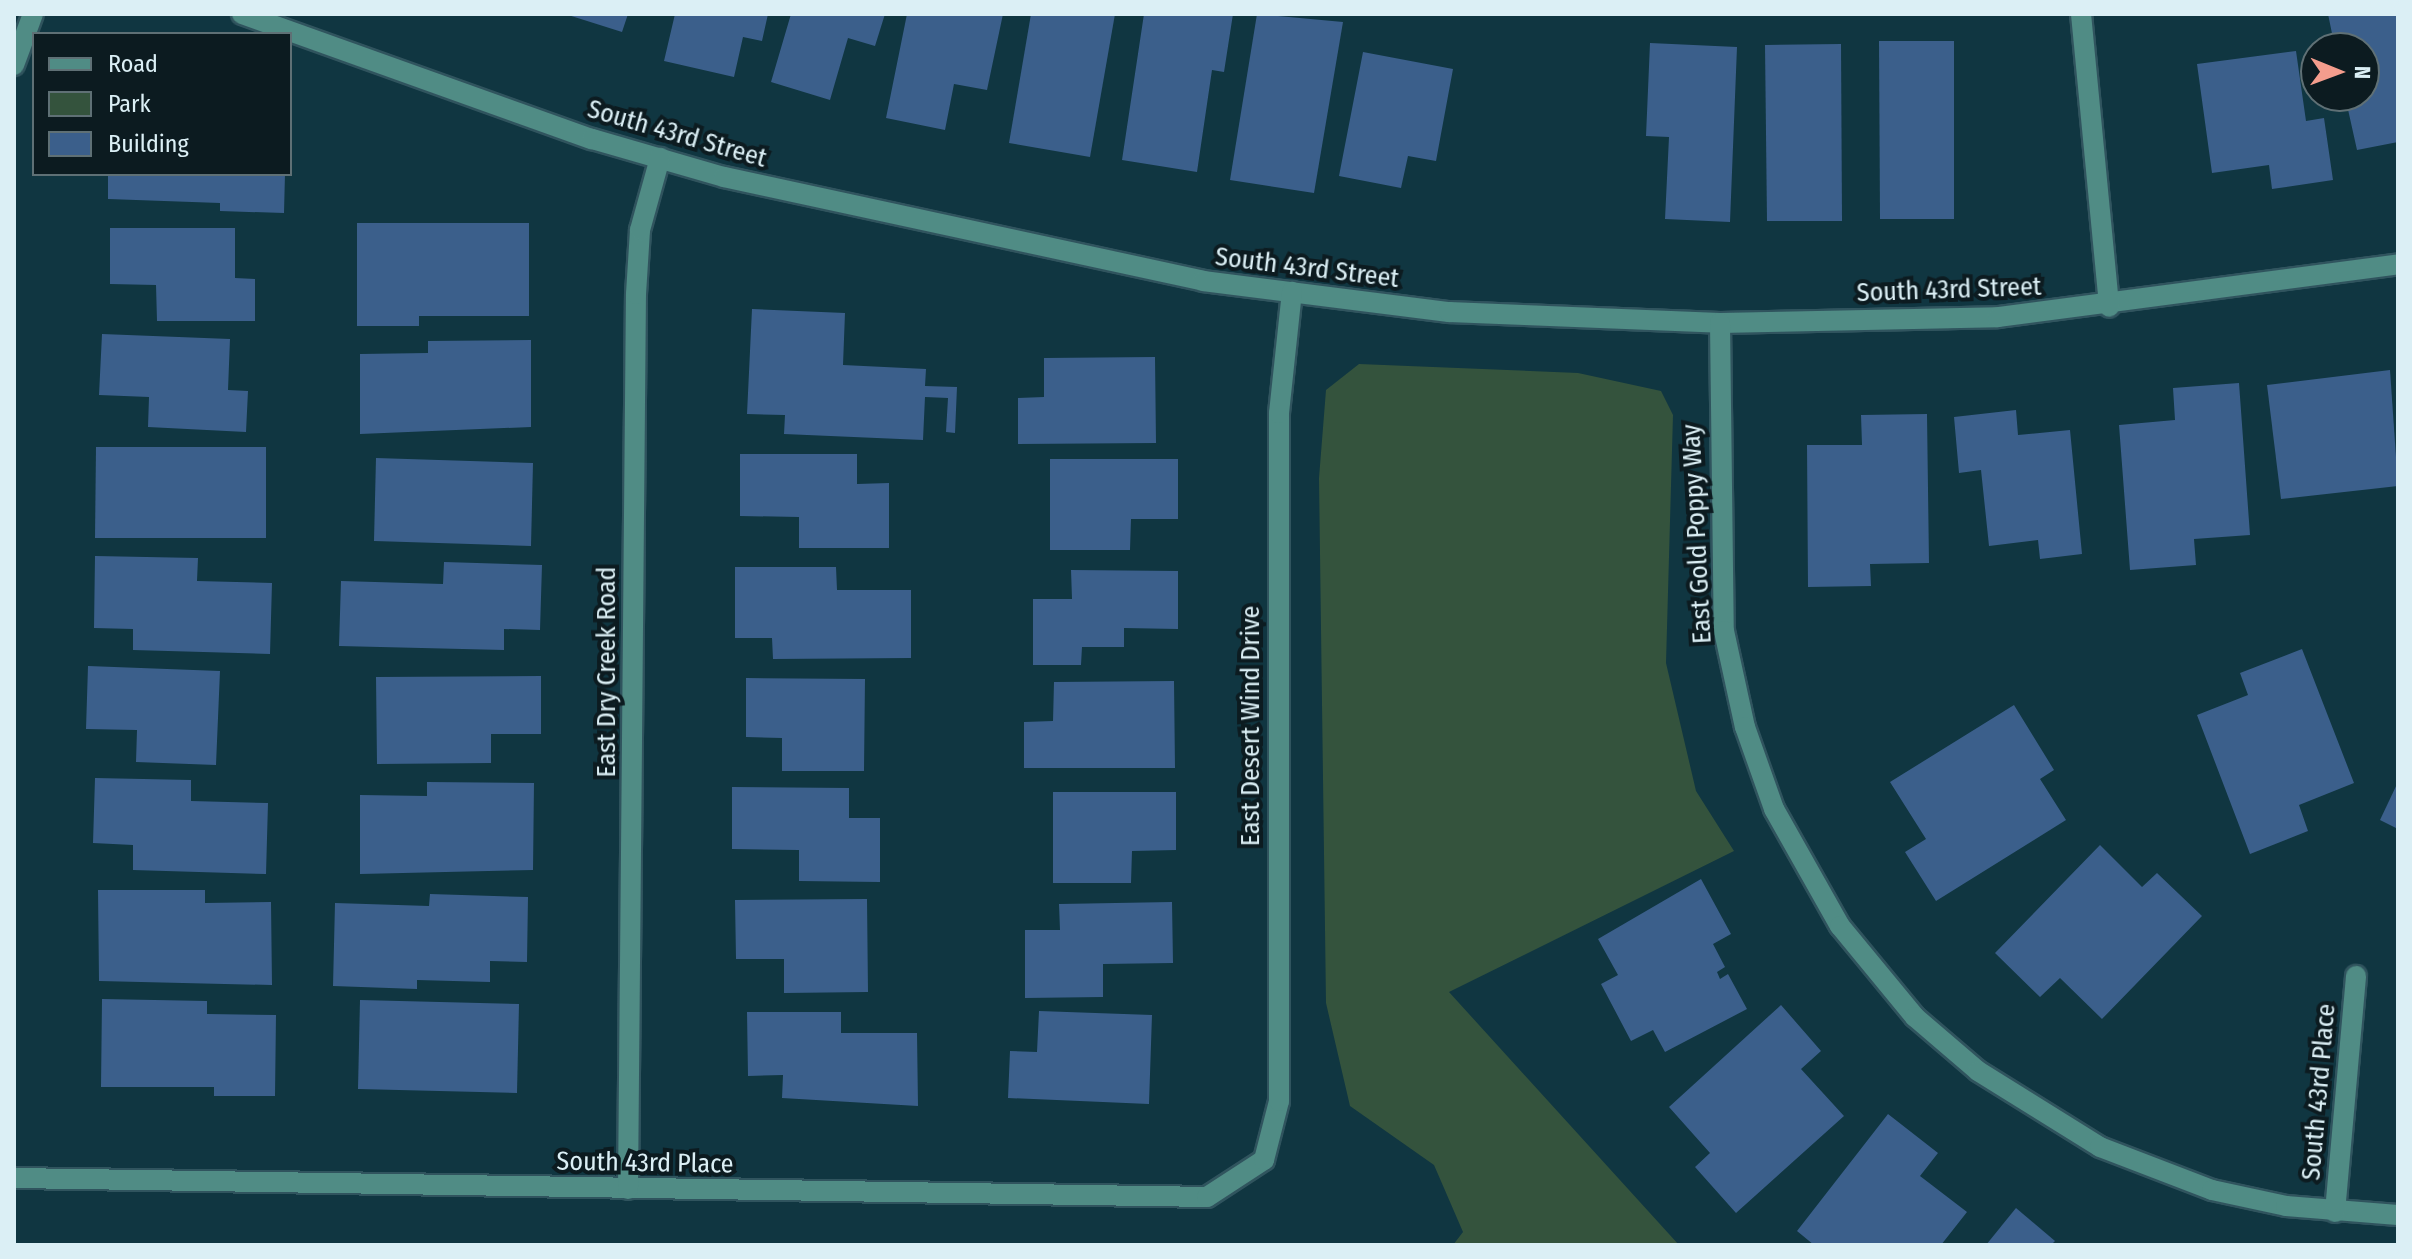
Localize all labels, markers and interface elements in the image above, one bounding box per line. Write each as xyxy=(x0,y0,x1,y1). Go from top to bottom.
legend xyxy=(32,32,292,176)
north arrow xyxy=(2300,32,2380,112)
text: Road xyxy=(108,50,158,78)
text: N xyxy=(2349,66,2376,79)
text: Park xyxy=(108,90,151,118)
street label: South 43rd Street xyxy=(584,94,770,174)
text: Building xyxy=(108,130,189,158)
street label: South 43rd Street xyxy=(1213,241,1401,295)
street label: South 43rd Street xyxy=(1856,271,2042,309)
street label: East Gold Poppy Way xyxy=(1676,423,1718,645)
street label: East Dry Creek Road xyxy=(591,566,623,778)
street label: East Desert Wind Drive xyxy=(1235,606,1267,846)
street label: South 43rd Place xyxy=(2296,1002,2342,1182)
street label: South 43rd Place xyxy=(556,1146,734,1180)

